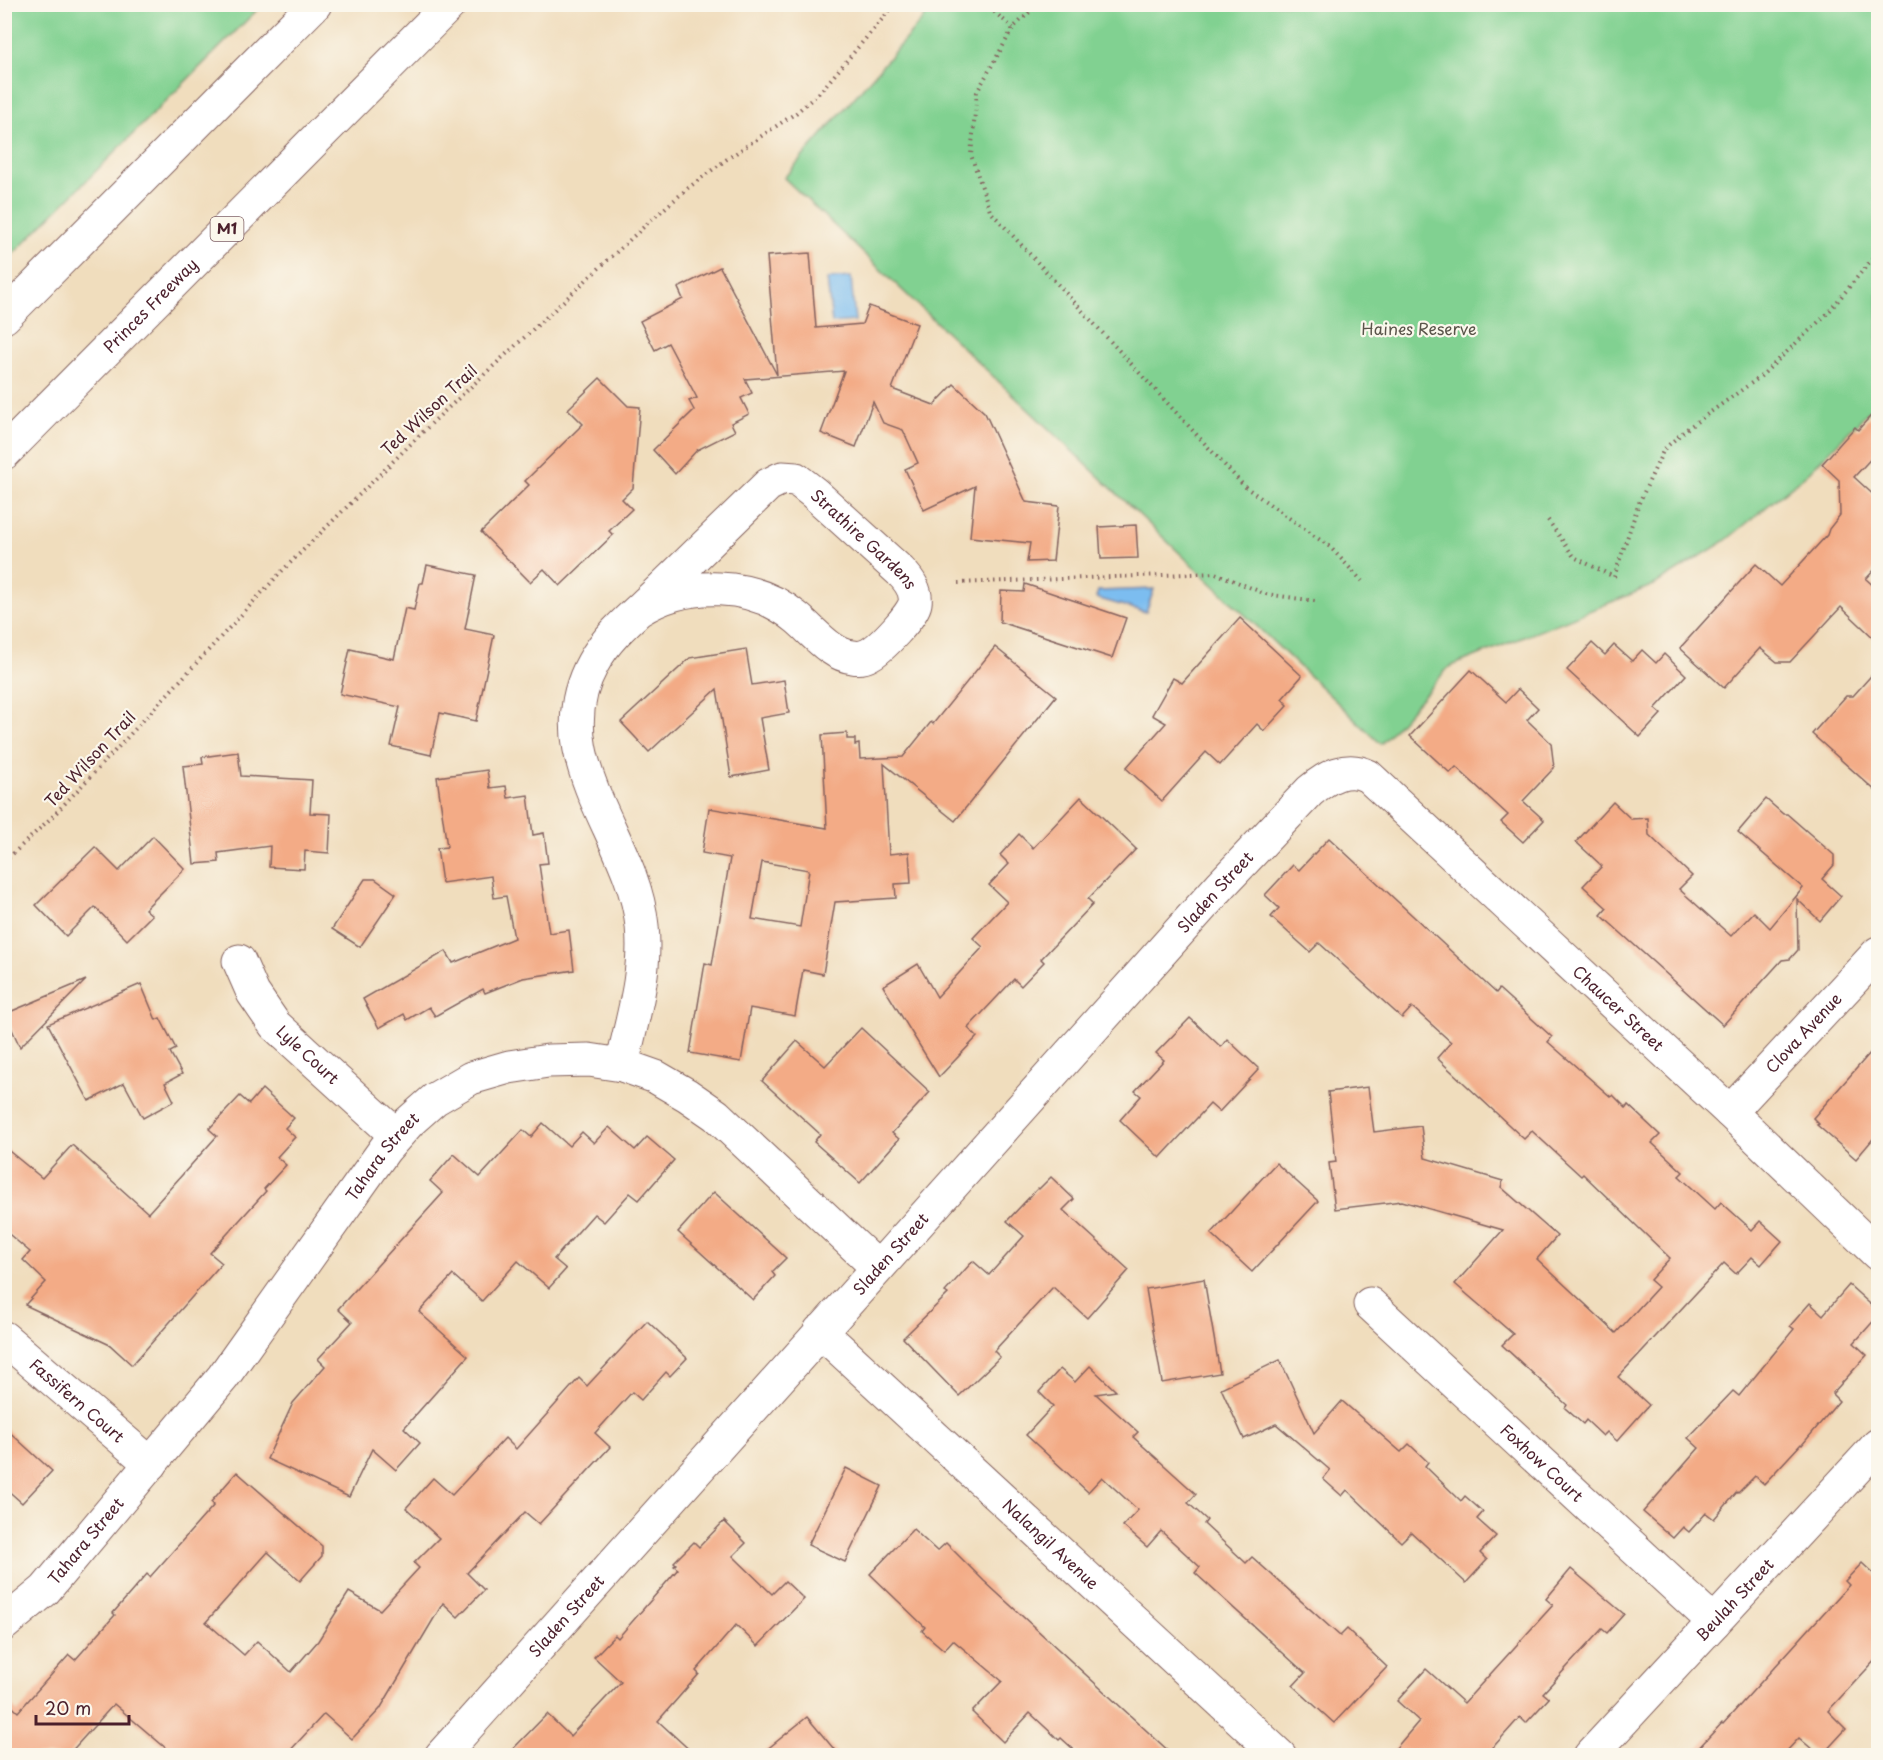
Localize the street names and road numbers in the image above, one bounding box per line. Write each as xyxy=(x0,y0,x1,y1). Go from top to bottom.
road number: M1 xyxy=(210,217,244,241)
street label: Princes Freeway xyxy=(97,252,202,357)
street label: Ted Wilson Trail xyxy=(375,358,482,460)
street label: Strathire Gardens xyxy=(806,483,924,593)
street label: Ted Wilson Trail xyxy=(38,705,140,812)
street label: Sladen Street xyxy=(1171,845,1258,938)
street label: Chaucer Street xyxy=(1568,959,1670,1057)
street label: Clova Avenue xyxy=(1759,986,1847,1078)
street label: Lyle Court xyxy=(272,1019,346,1089)
street label: Tahara Street xyxy=(339,1105,424,1205)
street label: Sladen Street xyxy=(847,1206,934,1300)
street label: Fassifern Court xyxy=(25,1352,131,1448)
street label: Foxhow Court xyxy=(1496,1417,1590,1507)
street label: Tahara Street xyxy=(42,1491,129,1589)
street label: Nalangil Avenue xyxy=(998,1493,1105,1594)
street label: Beulah Street xyxy=(1689,1552,1779,1646)
street label: Sladen Street xyxy=(522,1568,609,1662)

